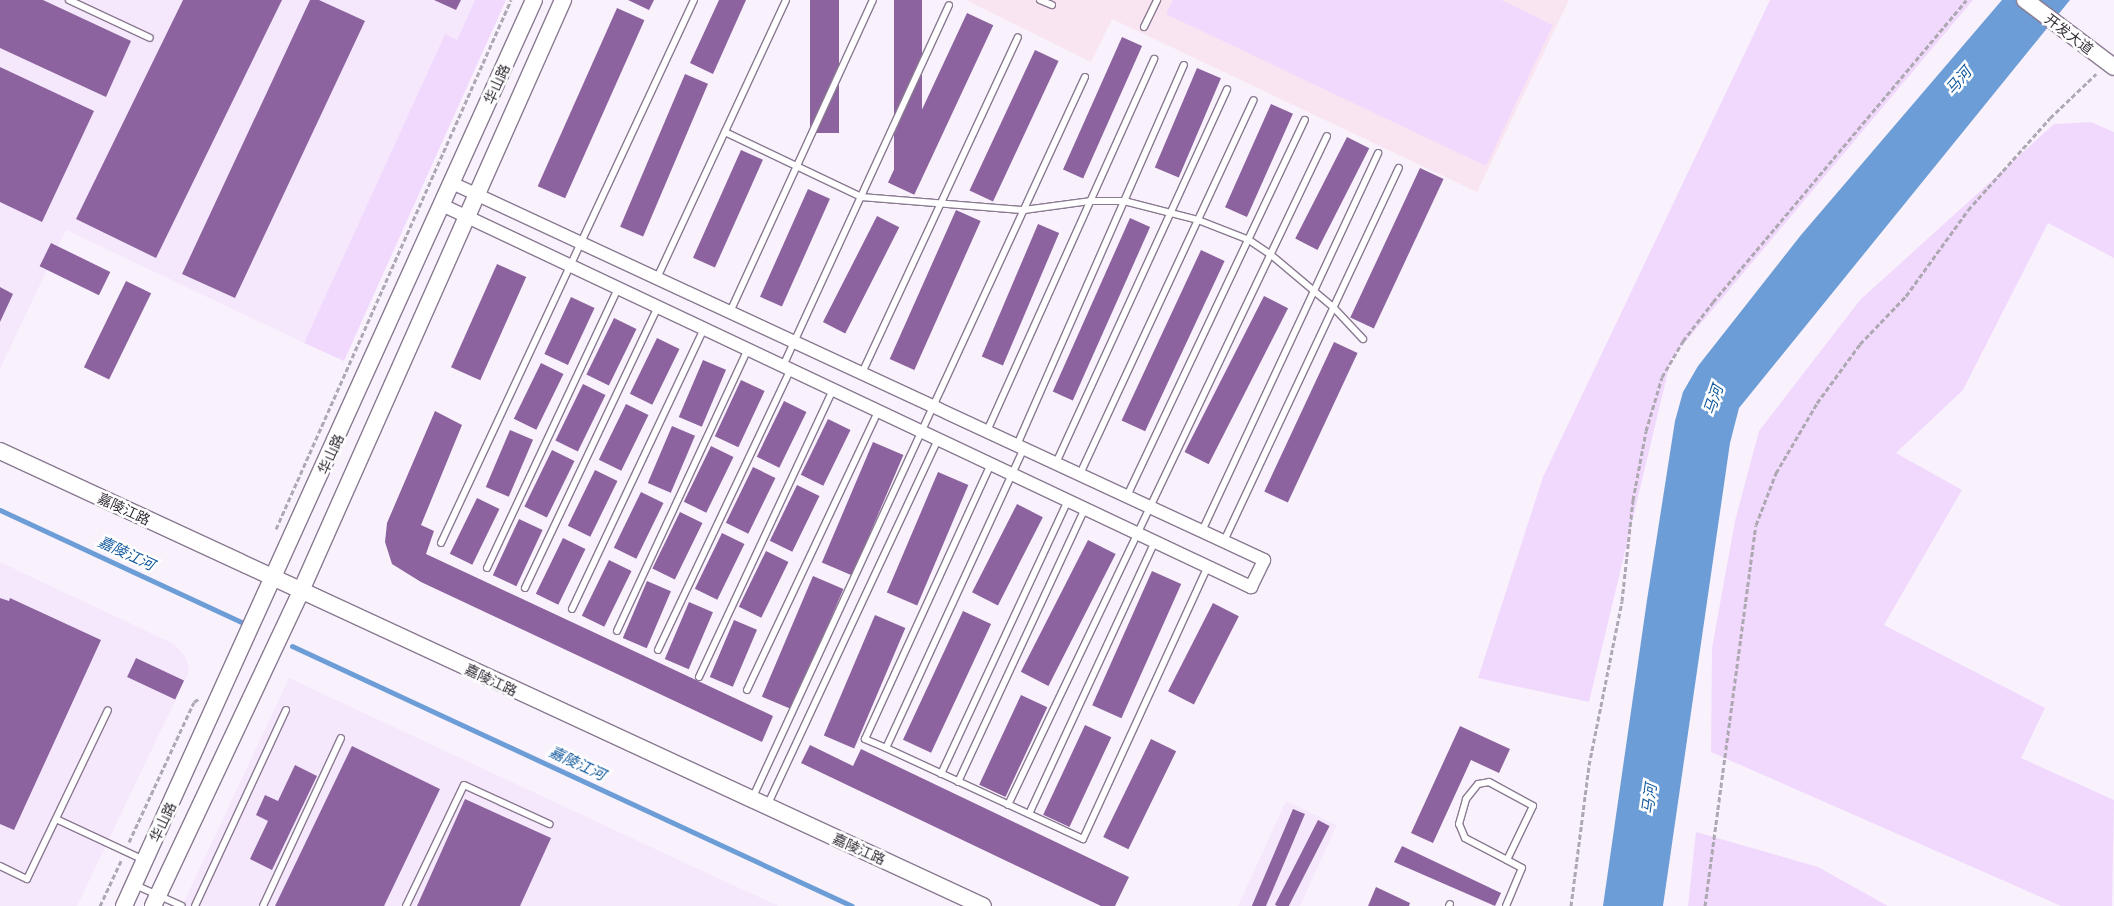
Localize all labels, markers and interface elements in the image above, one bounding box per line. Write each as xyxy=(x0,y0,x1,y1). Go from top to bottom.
street label: 开发大道 xyxy=(2042,10,2096,58)
street label: 华山路 xyxy=(481,61,513,107)
water label: 马河 xyxy=(1942,64,1976,98)
water label: 马河 xyxy=(1701,383,1727,417)
street label: 华山路 xyxy=(315,431,347,477)
street label: 嘉陵江路 xyxy=(95,490,153,528)
water label: 嘉陵江河 xyxy=(95,533,157,575)
street label: 嘉陵江路 xyxy=(462,661,520,699)
water label: 嘉陵江河 xyxy=(546,743,608,785)
water label: 马河 xyxy=(1639,783,1661,815)
street label: 华山路 xyxy=(147,799,179,845)
street label: 嘉陵江路 xyxy=(830,830,888,868)

